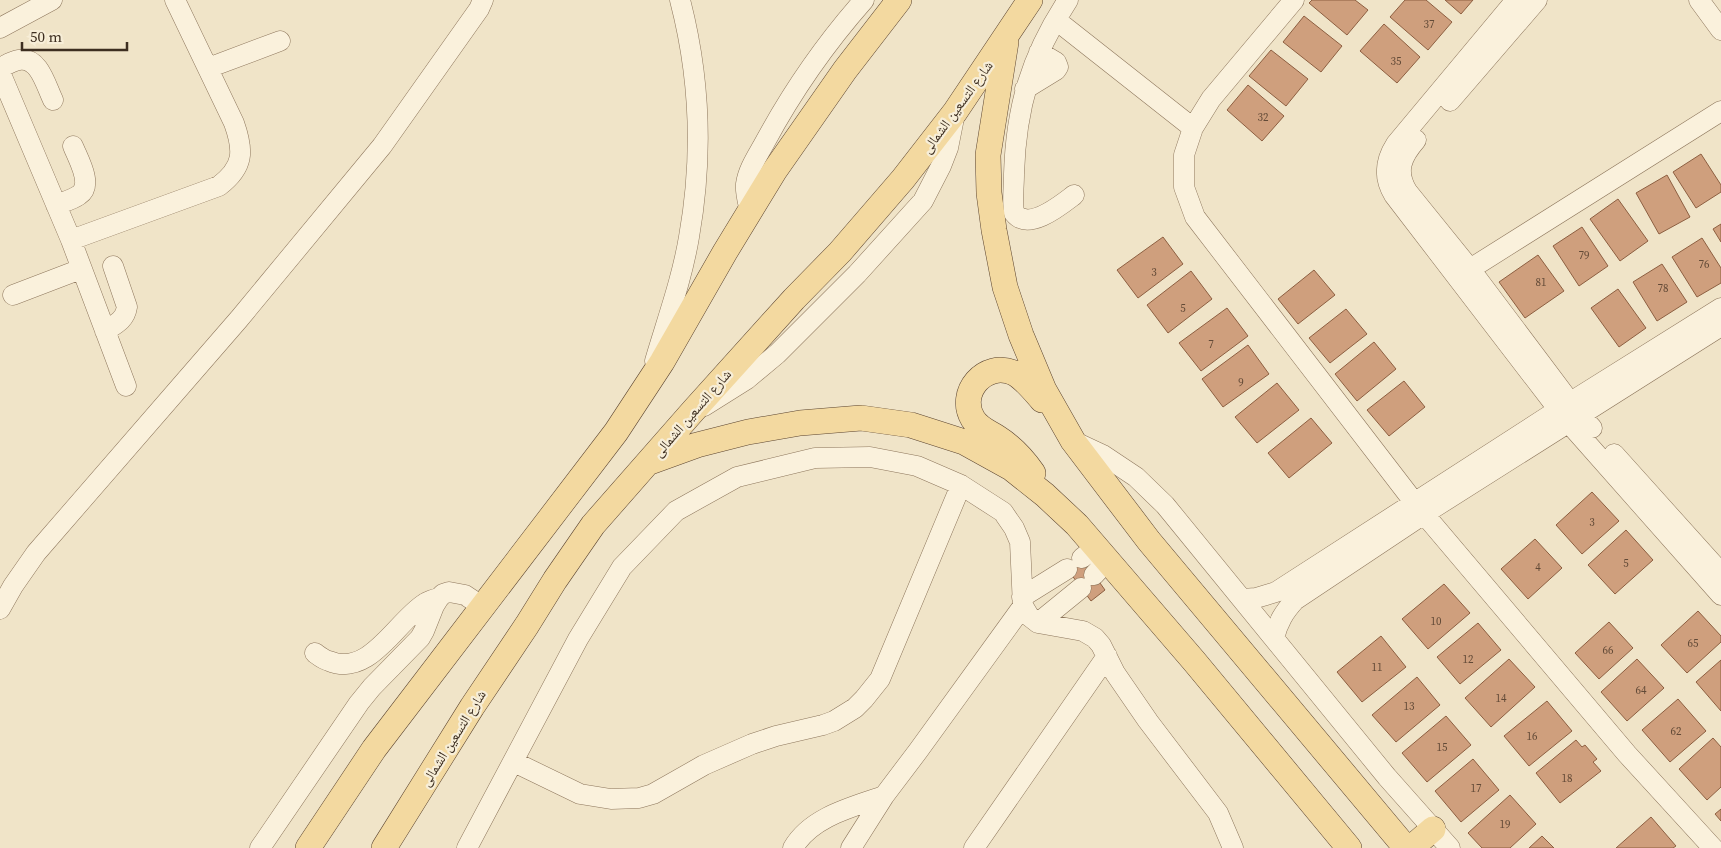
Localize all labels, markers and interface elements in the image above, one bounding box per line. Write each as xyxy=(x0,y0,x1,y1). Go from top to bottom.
house number: 37 xyxy=(1424,17,1435,32)
scale bar xyxy=(22,20,128,52)
text: 50 m xyxy=(30,26,62,47)
house number: 35 xyxy=(1391,54,1402,69)
street label: شارع التسعين الشمالى xyxy=(916,57,998,157)
house number: 32 xyxy=(1258,110,1269,125)
house number: 79 xyxy=(1579,248,1590,263)
house number: 76 xyxy=(1699,257,1710,272)
house number: 3 xyxy=(1151,265,1157,280)
house number: 81 xyxy=(1536,275,1547,290)
house number: 78 xyxy=(1658,281,1669,296)
house number: 5 xyxy=(1180,301,1186,316)
house number: 7 xyxy=(1208,337,1214,352)
street label: شارع التسعين الشمالى xyxy=(648,365,736,461)
house number: 9 xyxy=(1238,375,1244,390)
house number: 3 xyxy=(1589,515,1595,530)
house number: 5 xyxy=(1623,556,1629,571)
house number: 4 xyxy=(1535,560,1541,575)
house number: 10 xyxy=(1431,614,1442,629)
house number: 65 xyxy=(1688,636,1699,651)
house number: 66 xyxy=(1603,643,1614,658)
house number: 12 xyxy=(1463,652,1474,667)
house number: 11 xyxy=(1372,660,1383,675)
house number: 64 xyxy=(1636,683,1647,698)
street label: شارع التسعين الشمالى xyxy=(415,686,491,790)
house number: 14 xyxy=(1496,691,1507,706)
house number: 13 xyxy=(1404,699,1415,714)
house number: 62 xyxy=(1671,724,1682,739)
house number: 16 xyxy=(1527,729,1538,744)
house number: 15 xyxy=(1437,740,1448,755)
house number: 18 xyxy=(1562,771,1573,786)
house number: 17 xyxy=(1471,781,1482,796)
house number: 19 xyxy=(1500,817,1511,832)

